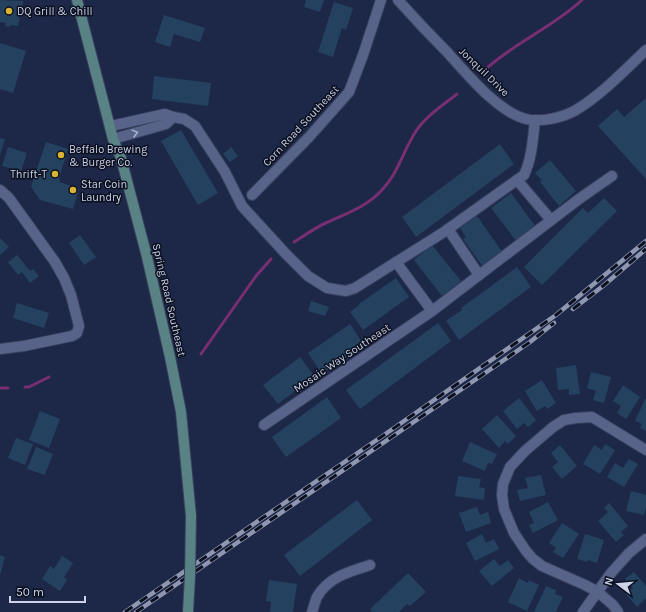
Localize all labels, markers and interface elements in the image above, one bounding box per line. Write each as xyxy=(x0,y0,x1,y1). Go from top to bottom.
place label: DQ Grill & Chill xyxy=(17,5,93,18)
marker: DQ Grill & Chill xyxy=(4,6,14,16)
street label: Jonquil Drive xyxy=(456,45,512,99)
street label: Corn Road Southeast xyxy=(260,83,342,169)
one-way arrow xyxy=(131,129,138,138)
place label: Beffalo Brewing & Burger Co. xyxy=(69,143,148,169)
marker: Beffalo Brewing & Burger Co. xyxy=(56,150,66,160)
place label: Thrift-T xyxy=(10,168,47,181)
marker: Thrift-T xyxy=(50,169,60,179)
place label: Star Coin Laundry xyxy=(81,178,127,204)
marker: Star Coin Laundry xyxy=(68,185,78,195)
street label: Spring Road Southeast xyxy=(150,242,188,358)
street label: Mosaic Way Southeast xyxy=(291,321,393,395)
north arrow xyxy=(598,564,638,604)
text: N xyxy=(602,576,616,587)
scale bar xyxy=(10,578,85,604)
text: 50 m xyxy=(16,585,44,599)

